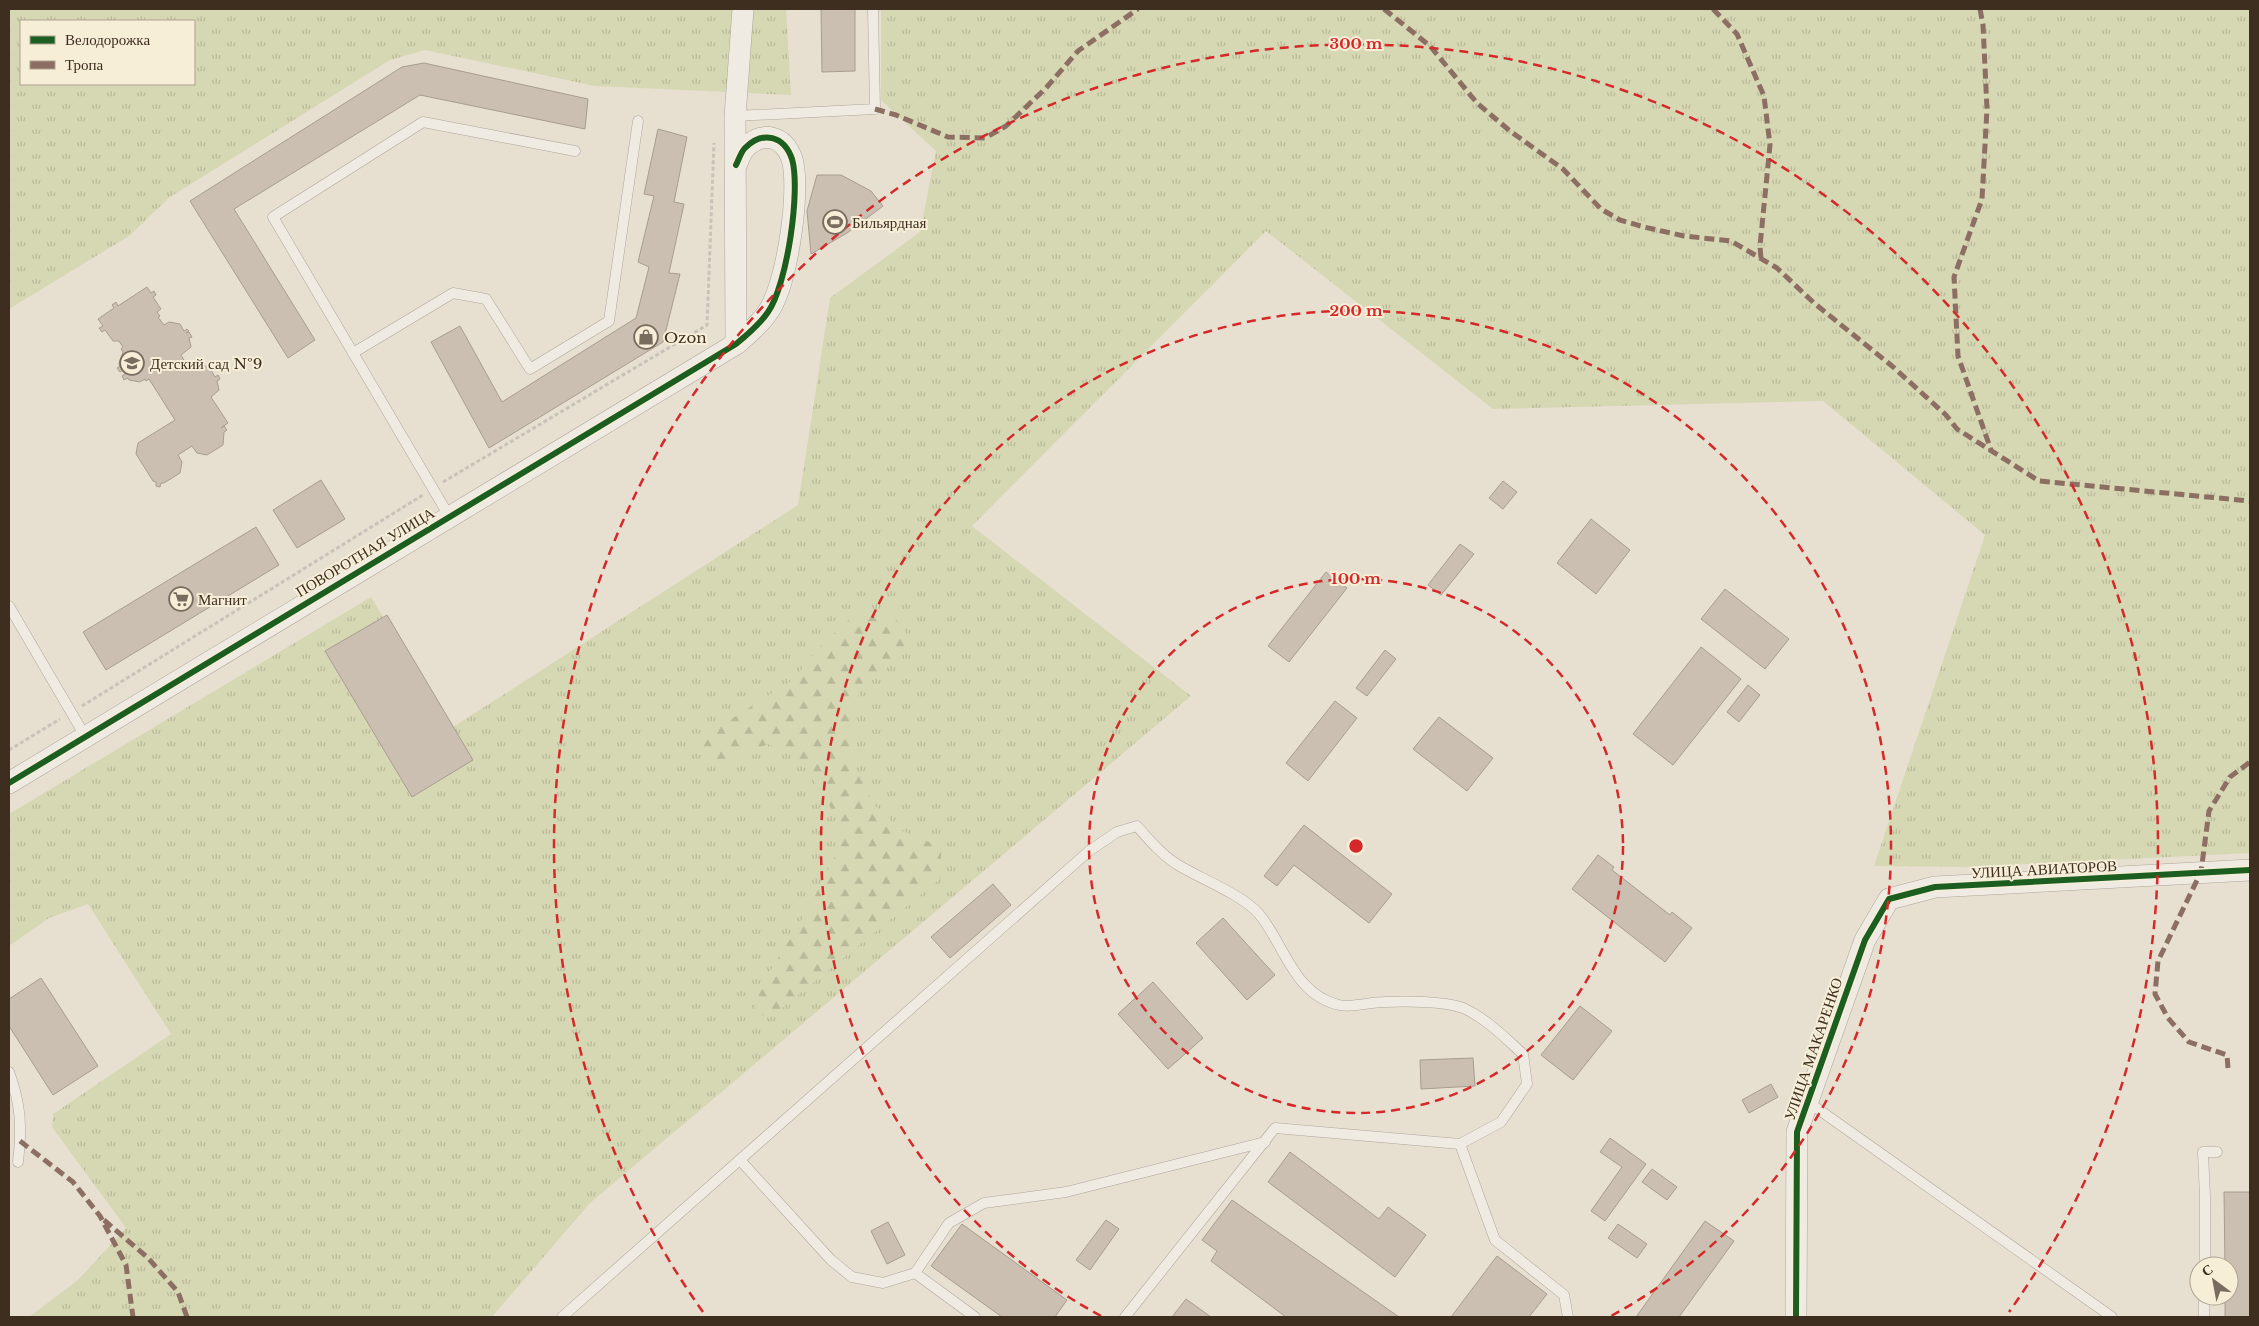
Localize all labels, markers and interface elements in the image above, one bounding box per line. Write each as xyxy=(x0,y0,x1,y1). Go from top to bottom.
legend xyxy=(20,20,195,85)
text: Велодорожка xyxy=(65,30,150,49)
text: 300 m xyxy=(1330,34,1383,53)
text: Тропа xyxy=(65,55,104,74)
sports icon: Бильярдная xyxy=(822,209,848,235)
place label: Бильярдная xyxy=(852,213,926,232)
text: 200 m xyxy=(1330,301,1383,320)
shop icon: Ozon xyxy=(633,324,659,350)
place label: Ozon xyxy=(664,328,707,347)
school or university icon: Детский сад №9 xyxy=(119,350,145,376)
place label: Детский сад №9 xyxy=(150,354,262,373)
street label: ПОВОРОТНАЯ УЛИЦА xyxy=(292,503,438,601)
text: 100 m xyxy=(1331,569,1381,588)
supermarket icon: Магнит xyxy=(168,586,194,612)
place label: Магнит xyxy=(198,590,247,609)
centre of rings xyxy=(1347,837,1365,855)
street label: УЛИЦА АВИАТОРОВ xyxy=(1970,856,2118,882)
street label: УЛИЦА МАКАРЕНКО xyxy=(1780,975,1846,1123)
north arrow xyxy=(2189,1256,2239,1306)
text: С xyxy=(2198,1260,2216,1280)

